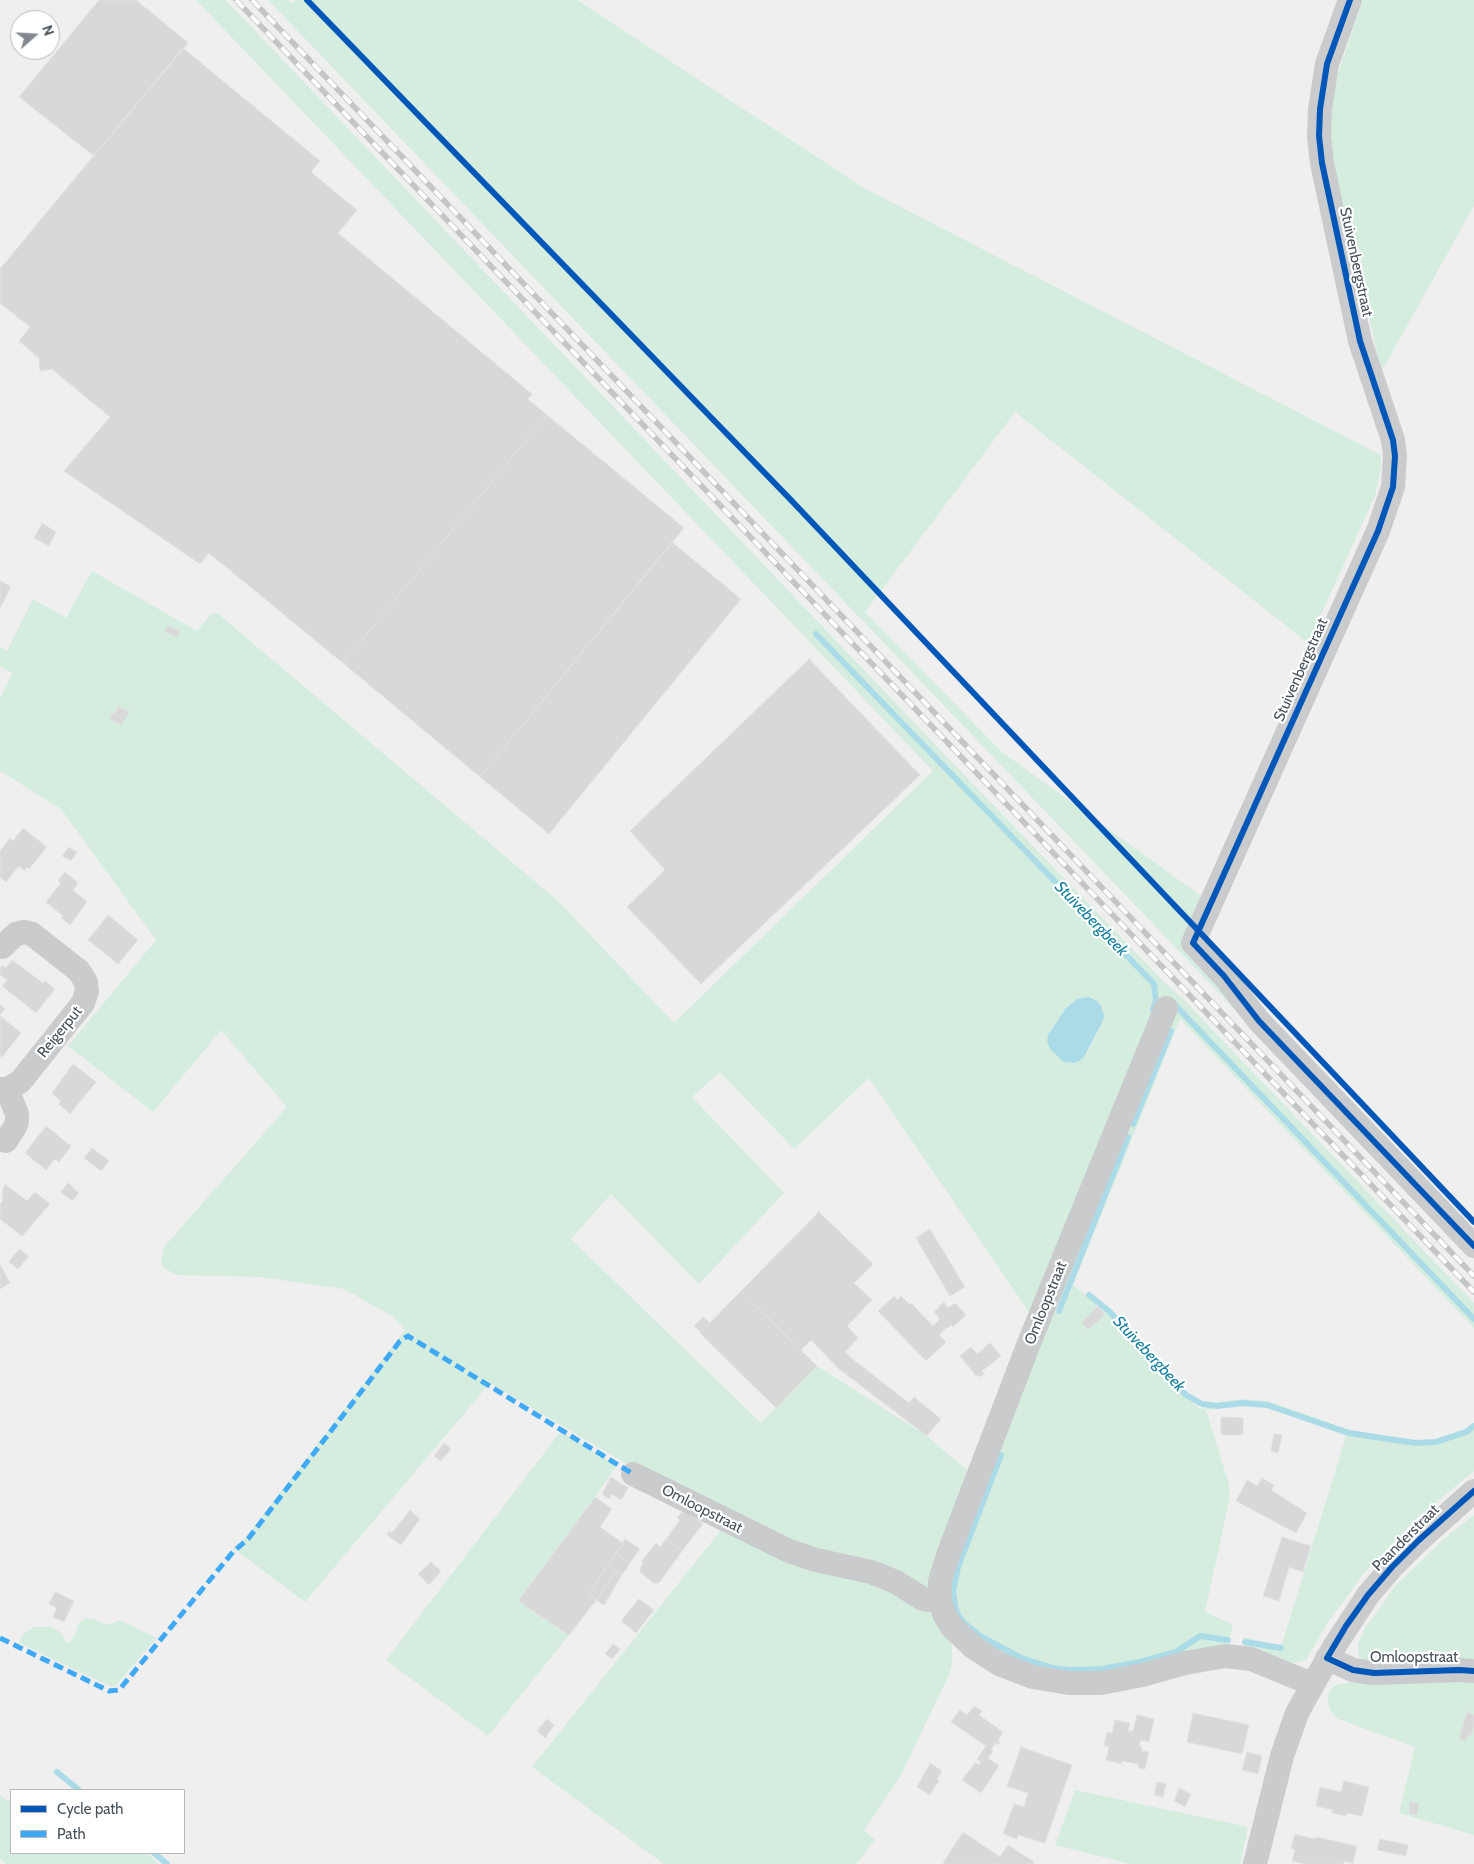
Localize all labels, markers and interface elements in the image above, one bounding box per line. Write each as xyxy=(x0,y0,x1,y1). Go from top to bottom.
north arrow xyxy=(10,10,60,60)
text: N xyxy=(38,23,58,38)
street label: Stuivenbergstraat xyxy=(1336,206,1376,318)
street label: Stuivenbergstraat xyxy=(1270,616,1332,724)
water label: Stuivebergbeek xyxy=(1051,878,1131,960)
street label: Reigerput xyxy=(34,1003,86,1061)
street label: Omloopstraat xyxy=(1021,1259,1071,1347)
water label: Stuivebergbeek xyxy=(1109,1312,1189,1396)
street label: Omloopstraat xyxy=(659,1481,745,1537)
street label: Paanderstraat xyxy=(1369,1501,1443,1575)
street label: Omloopstraat xyxy=(1370,1649,1458,1667)
legend xyxy=(10,1789,185,1854)
text: Cycle path xyxy=(57,1800,123,1818)
text: Path xyxy=(57,1825,86,1843)

